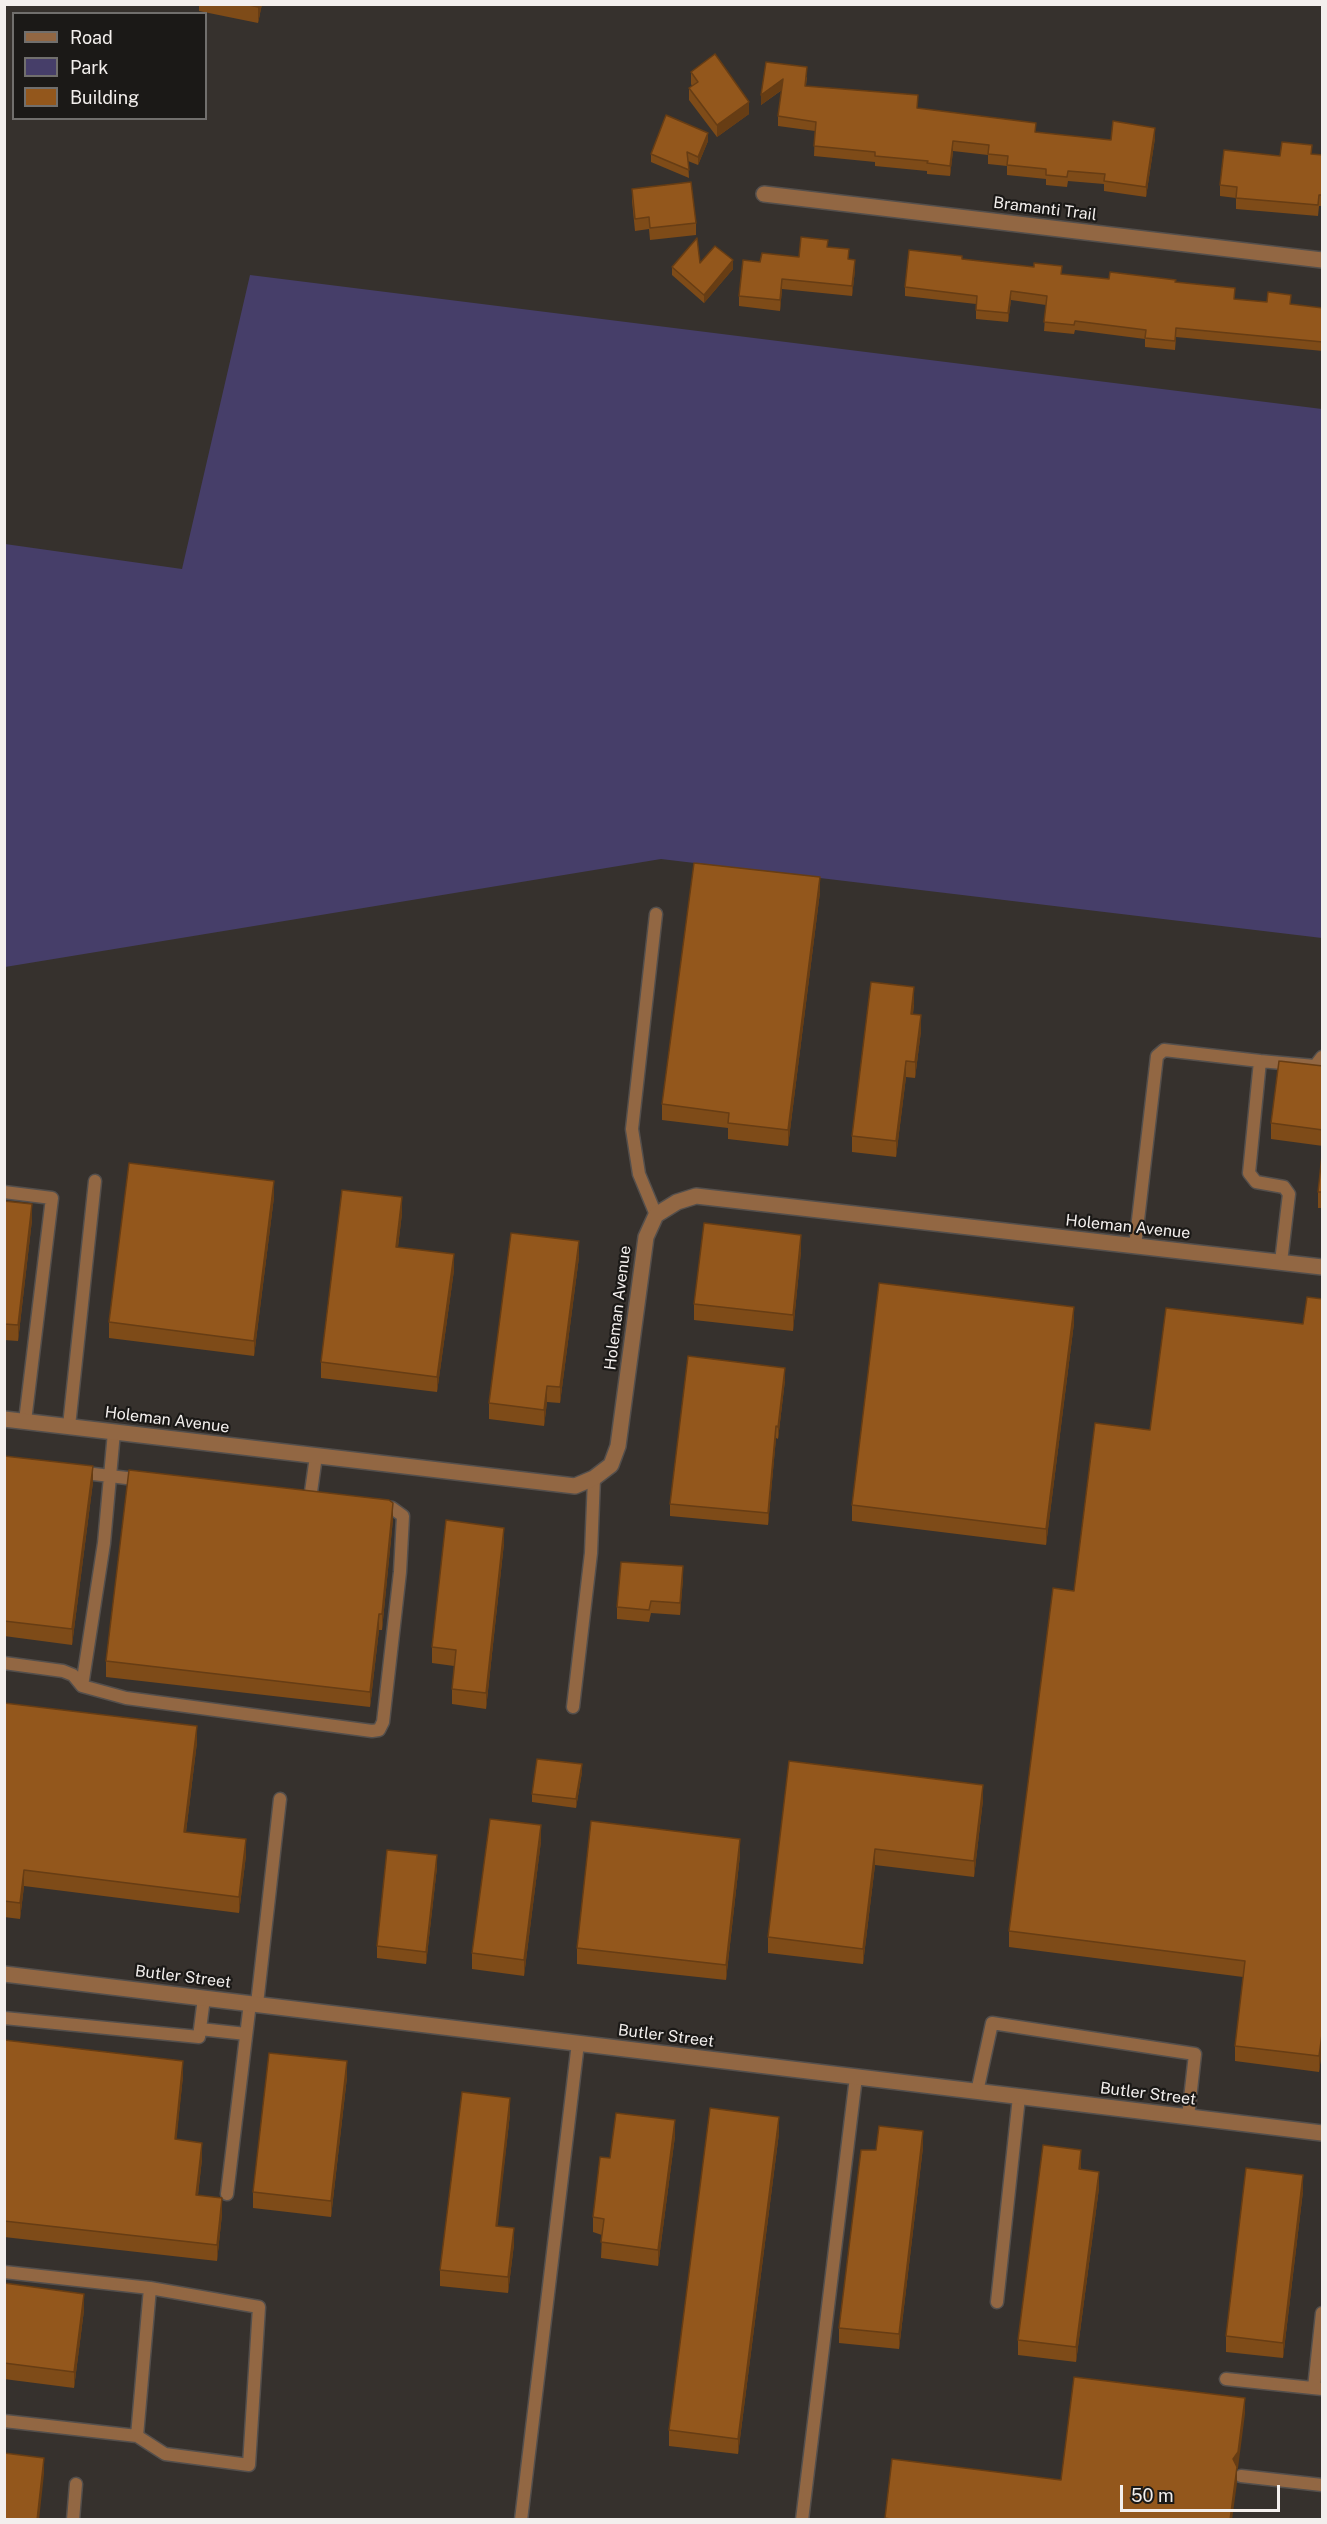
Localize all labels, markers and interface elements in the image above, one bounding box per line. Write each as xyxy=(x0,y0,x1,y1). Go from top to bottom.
legend xyxy=(12,12,207,120)
text: Road xyxy=(70,27,113,48)
text: Park xyxy=(70,57,108,78)
text: Building xyxy=(70,87,139,108)
street label: Bramanti Trail xyxy=(992,193,1098,225)
street label: Holeman Avenue xyxy=(1065,1211,1191,1243)
street label: Holeman Avenue xyxy=(601,1245,635,1371)
street label: Holeman Avenue xyxy=(104,1403,230,1437)
street label: Butler Street xyxy=(134,1962,232,1992)
street label: Butler Street xyxy=(617,2021,715,2051)
street label: Butler Street xyxy=(1099,2079,1197,2109)
scale bar xyxy=(1123,2473,1284,2511)
text: 50 m xyxy=(1131,2485,1174,2506)

